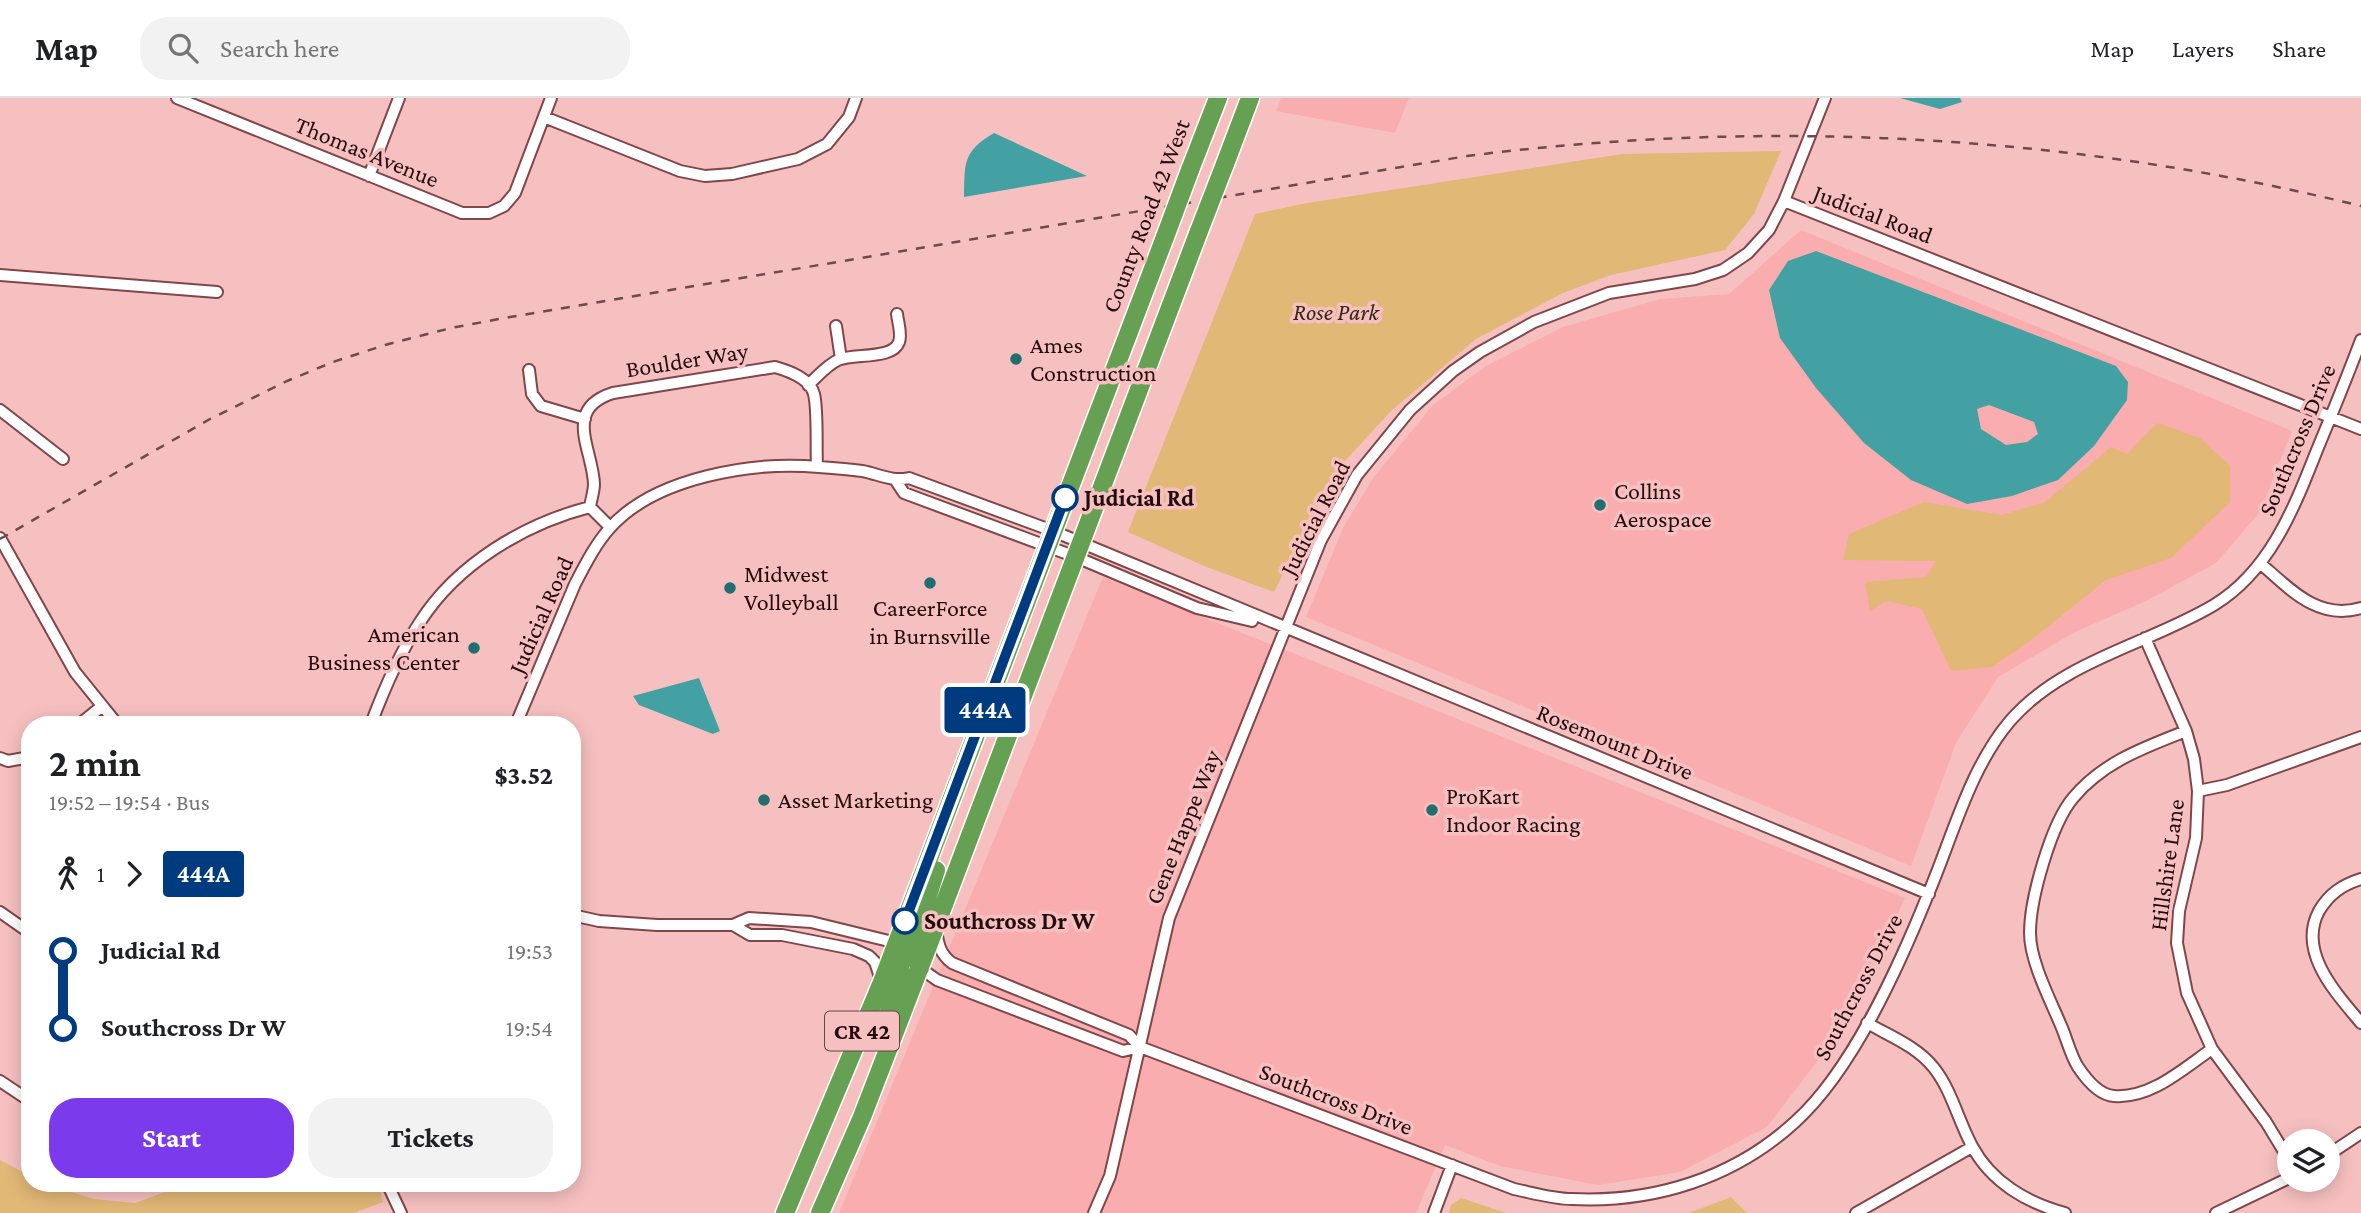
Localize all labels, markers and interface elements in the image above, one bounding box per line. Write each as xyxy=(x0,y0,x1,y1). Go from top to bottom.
search box xyxy=(140,17,630,80)
icon: search xyxy=(164,29,202,67)
text: Map xyxy=(35,30,98,67)
text: Search here xyxy=(220,34,339,63)
text: Map xyxy=(2090,35,2134,62)
text: Layers xyxy=(2172,35,2234,62)
text: Share xyxy=(2272,35,2326,62)
street label: Thomas Avenue xyxy=(291,110,443,193)
street label: County Road 42 West xyxy=(1096,114,1195,316)
street label: Judicial Road xyxy=(1808,178,1937,249)
park label: Rose Park xyxy=(1293,298,1380,325)
place label: Ames Construction xyxy=(1030,331,1157,386)
street label: Boulder Way xyxy=(624,336,751,382)
marker: Ames Construction xyxy=(1008,351,1024,367)
street label: Southcross Drive xyxy=(2252,360,2341,520)
street label: Judicial Road xyxy=(1273,455,1355,582)
place label: Collins Aerospace xyxy=(1614,477,1712,532)
place label: Judicial Rd xyxy=(1081,484,1194,511)
marker: Judicial Rd xyxy=(1052,485,1078,511)
marker: Collins Aerospace xyxy=(1592,497,1608,513)
street label: Judicial Road xyxy=(502,552,579,680)
place label: Midwest Volleyball xyxy=(744,560,839,615)
marker: CareerForce in Burnsville xyxy=(922,575,938,591)
marker: Midwest Volleyball xyxy=(722,580,738,596)
place label: CareerForce in Burnsville xyxy=(870,594,990,649)
place label: American Business Center xyxy=(307,620,460,675)
marker: American Business Center xyxy=(466,640,482,656)
line badge: 444A xyxy=(936,687,1034,733)
text: 444A xyxy=(958,696,1012,723)
street label: Rosemount Drive xyxy=(1533,698,1697,785)
text: 2 min xyxy=(49,742,141,784)
street label: Gene Happe Way xyxy=(1139,745,1226,908)
text: $3.52 xyxy=(495,761,553,790)
place label: ProKart Indoor Racing xyxy=(1446,782,1581,837)
place label: Asset Marketing xyxy=(778,786,934,813)
text: 19:52 – 19:54 · Bus xyxy=(49,789,210,815)
marker: Asset Marketing xyxy=(756,792,772,808)
street label: Hillshire Lane xyxy=(2144,797,2189,933)
marker: ProKart Indoor Racing xyxy=(1424,802,1440,818)
icon: walk xyxy=(49,855,87,893)
icon: forward xyxy=(115,855,153,893)
text: 444A xyxy=(177,860,230,887)
text: 1 xyxy=(97,861,105,887)
place label: Southcross Dr W xyxy=(924,907,1095,934)
marker: Southcross Dr W xyxy=(892,908,918,934)
street label: Southcross Drive xyxy=(1808,909,1908,1065)
text: Judicial Rd xyxy=(101,936,220,965)
text: 19:53 xyxy=(507,938,553,964)
road number: CR 42 xyxy=(825,1012,899,1050)
text: Southcross Dr W xyxy=(101,1013,286,1042)
text: 19:54 xyxy=(506,1015,553,1041)
street label: Southcross Drive xyxy=(1256,1057,1417,1140)
button: Start xyxy=(49,1098,294,1178)
button: Tickets xyxy=(308,1098,553,1178)
map controls xyxy=(2277,1129,2340,1192)
button: layers xyxy=(2277,1129,2340,1192)

